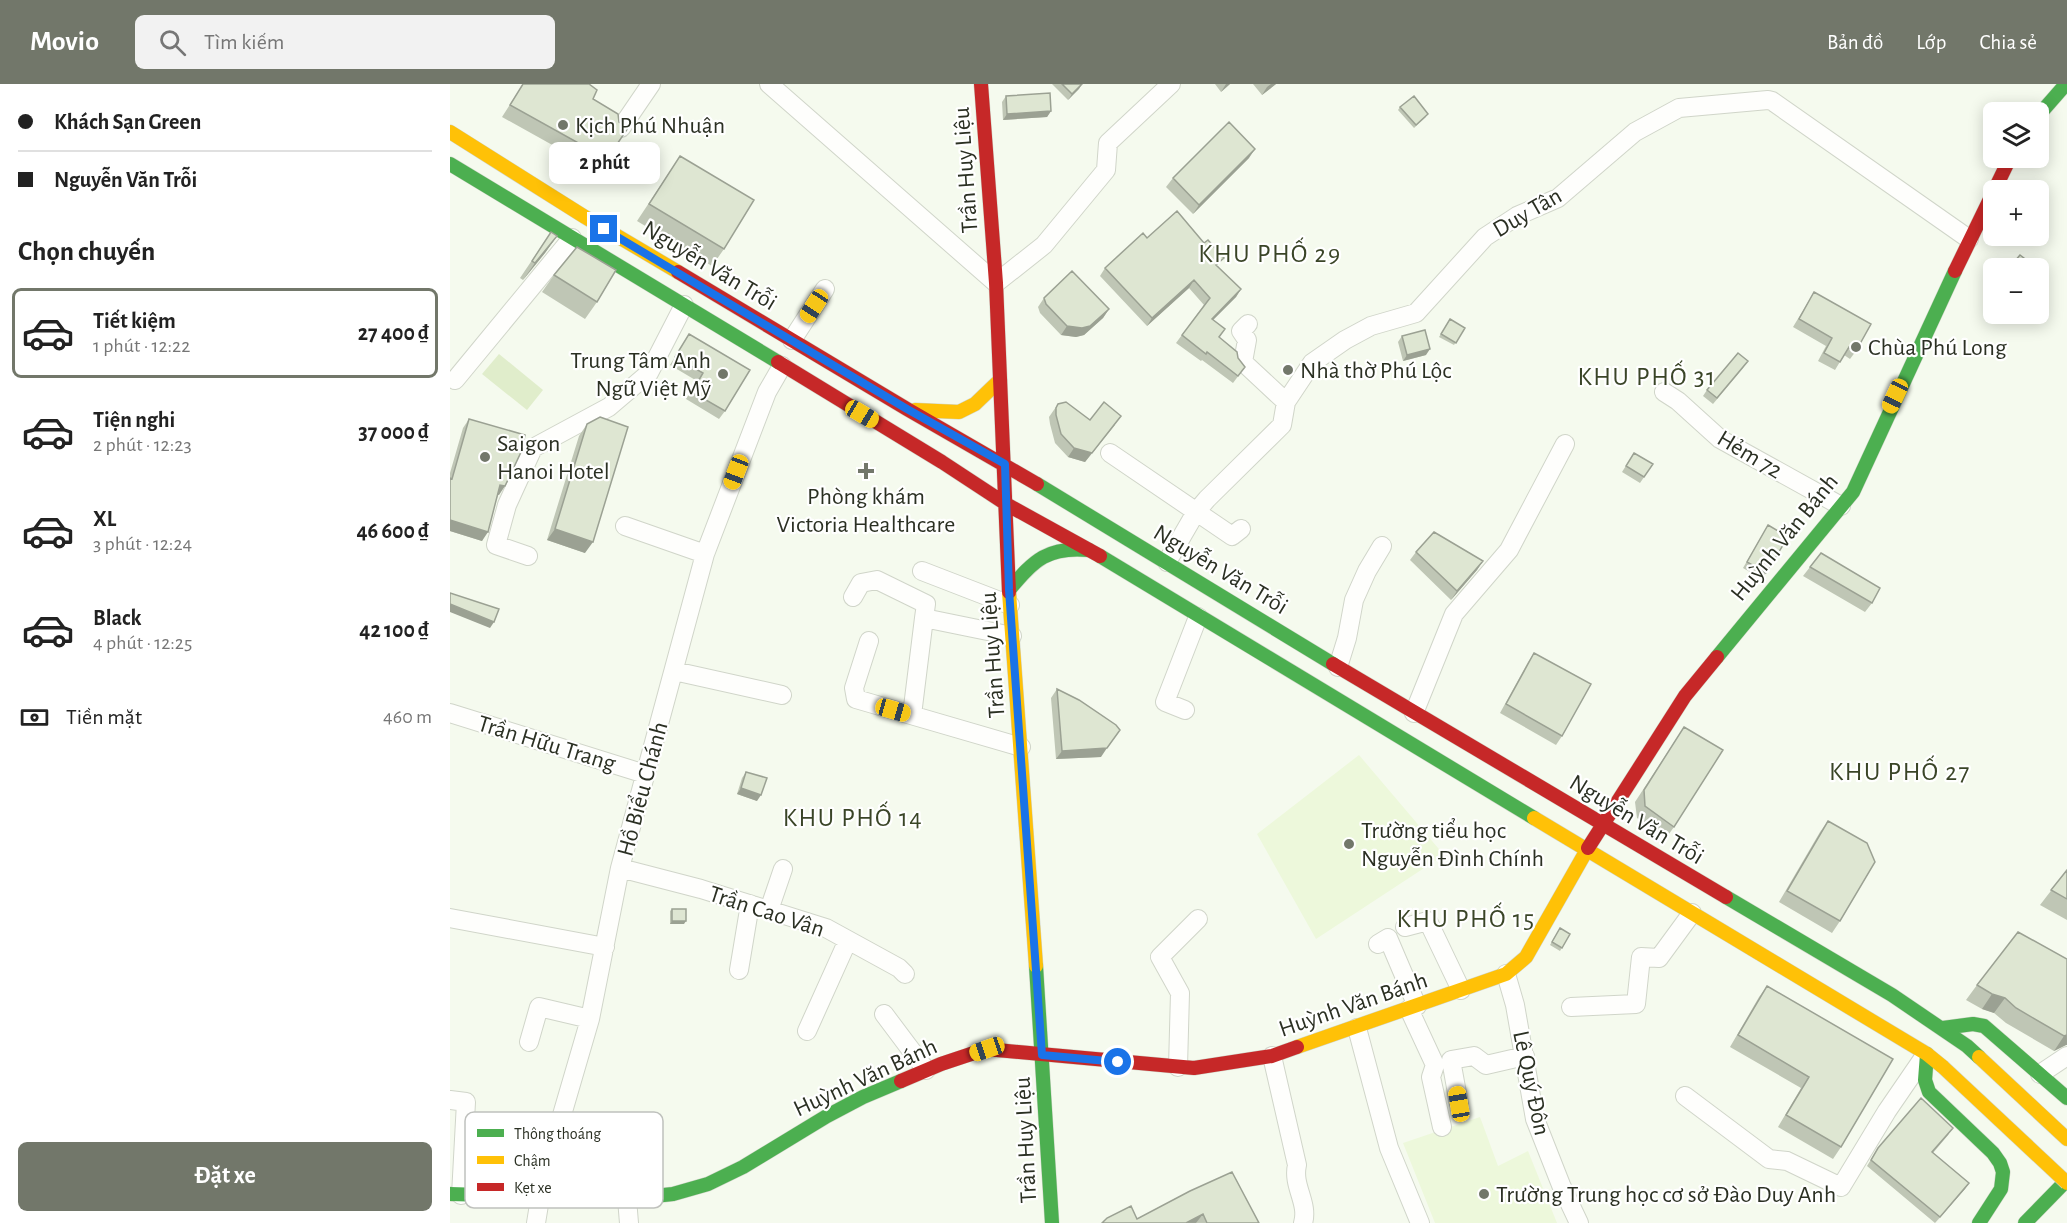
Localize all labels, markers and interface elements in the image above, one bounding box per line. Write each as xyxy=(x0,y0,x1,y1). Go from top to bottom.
search box xyxy=(135,15,555,69)
icon: search xyxy=(156,26,189,59)
text: Movio xyxy=(30,28,99,56)
text: Tìm kiếm xyxy=(204,31,284,53)
text: Bản đồ xyxy=(1827,32,1883,53)
text: Lớp xyxy=(1916,32,1946,53)
text: Chia sẻ xyxy=(1979,32,2037,53)
map controls xyxy=(1983,102,2049,324)
button: layers xyxy=(1983,102,2049,168)
street label: Trần Huy Liệu xyxy=(950,106,982,234)
text: Khách Sạn Green xyxy=(54,111,201,133)
place label: Kịch Phú Nhuận xyxy=(575,114,725,138)
marker: Kịch Phú Nhuận xyxy=(556,118,570,132)
callout: 2 phút xyxy=(548,142,660,184)
text: 2 phút xyxy=(579,153,630,173)
text: Nguyễn Văn Trỗi xyxy=(54,169,197,191)
button: + xyxy=(1983,180,2049,246)
street label: Duy Tân xyxy=(1489,184,1566,242)
route end xyxy=(590,215,617,242)
street label: Nguyễn Văn Trỗi xyxy=(638,216,781,315)
district label: KHU PHỐ 29 xyxy=(1198,237,1342,267)
text: Chọn chuyến xyxy=(18,238,155,265)
button: − xyxy=(1983,258,2049,324)
car xyxy=(797,286,831,326)
icon: car xyxy=(21,306,75,360)
text: Tiết kiệm xyxy=(93,310,176,332)
text: 27 400 ₫ xyxy=(358,322,429,344)
text: 1 phút · 12:22 xyxy=(93,336,190,356)
place label: Chùa Phú Long xyxy=(1868,336,2007,360)
marker: Chùa Phú Long xyxy=(1849,340,1863,354)
place label: Trung Tâm Anh Ngữ Việt Mỹ xyxy=(570,349,711,401)
place label: Nhà thờ Phú Lộc xyxy=(1300,359,1452,383)
district label: KHU PHỐ 31 xyxy=(1578,360,1716,390)
marker: Nhà thờ Phú Lộc xyxy=(1281,363,1295,377)
marker: Trung Tâm Anh Ngữ Việt Mỹ xyxy=(716,367,730,381)
car xyxy=(1879,376,1911,416)
car xyxy=(842,397,882,431)
icon: car xyxy=(21,405,75,459)
text: Tiện nghi xyxy=(93,409,175,431)
text: 37 000 ₫ xyxy=(358,421,429,443)
street label: Hẻm 72 xyxy=(1713,426,1786,483)
place label: Saigon Hanoi Hotel xyxy=(497,432,610,484)
text: 2 phút · 12:23 xyxy=(93,435,192,455)
marker: Saigon Hanoi Hotel xyxy=(478,450,492,464)
car xyxy=(721,452,751,492)
marker: Phòng khám Victoria Healthcare xyxy=(857,462,875,480)
street label: Huỳnh Văn Bánh xyxy=(1727,470,1843,606)
place label: Phòng khám Victoria Healthcare xyxy=(777,485,955,537)
icon: car xyxy=(21,504,75,558)
text: XL xyxy=(93,508,116,530)
text: 46 600 ₫ xyxy=(356,520,429,542)
street label: Nguyễn Văn Trỗi xyxy=(1149,520,1292,619)
text: 3 phút · 12:24 xyxy=(93,534,192,554)
street label: Trần Huy Liệu xyxy=(977,591,1009,719)
icon: car xyxy=(21,603,75,657)
text: Black xyxy=(93,607,141,629)
text: 42 100 ₫ xyxy=(359,619,429,641)
text: 4 phút · 12:25 xyxy=(93,633,192,653)
car xyxy=(873,696,913,724)
icon: cash xyxy=(18,701,51,734)
text: Tiền mặt xyxy=(66,706,142,728)
text: 460 m xyxy=(383,707,432,727)
street label: Trần Hữu Trang xyxy=(475,712,619,776)
street label: Hồ Biểu Chánh xyxy=(613,719,672,859)
district label: KHU PHỐ 27 xyxy=(1829,755,1971,785)
street label: Nguyễn Văn Trỗi xyxy=(1565,770,1708,869)
district label: KHU PHỐ 14 xyxy=(783,801,923,831)
place label: Trường tiểu học Nguyễn Đình Chính xyxy=(1361,818,1544,871)
marker: Trường tiểu học Nguyễn Đình Chính xyxy=(1342,837,1356,851)
street label: Trần Cao Vân xyxy=(706,882,827,942)
district label: KHU PHỐ 15 xyxy=(1396,902,1536,932)
street label: Huỳnh Văn Bánh xyxy=(1276,968,1431,1042)
street label: Lê Quý Ðôn xyxy=(1508,1029,1554,1138)
street label: Huỳnh Văn Bánh xyxy=(790,1034,941,1122)
car xyxy=(967,1035,1007,1063)
route start xyxy=(1104,1048,1131,1075)
street label: Trần Huy Liệu xyxy=(1011,1076,1041,1204)
car xyxy=(1447,1085,1471,1123)
legend xyxy=(465,1112,663,1208)
text: Thông thoáng xyxy=(514,1126,601,1142)
button: Đặt xe xyxy=(18,1142,432,1211)
text: Chậm xyxy=(514,1153,551,1169)
text: Kẹt xe xyxy=(514,1180,552,1196)
place label: Trường Trung học cơ sở Đào Duy Anh xyxy=(1496,1183,1836,1207)
marker: Trường Trung học cơ sở Đào Duy Anh xyxy=(1477,1187,1491,1201)

